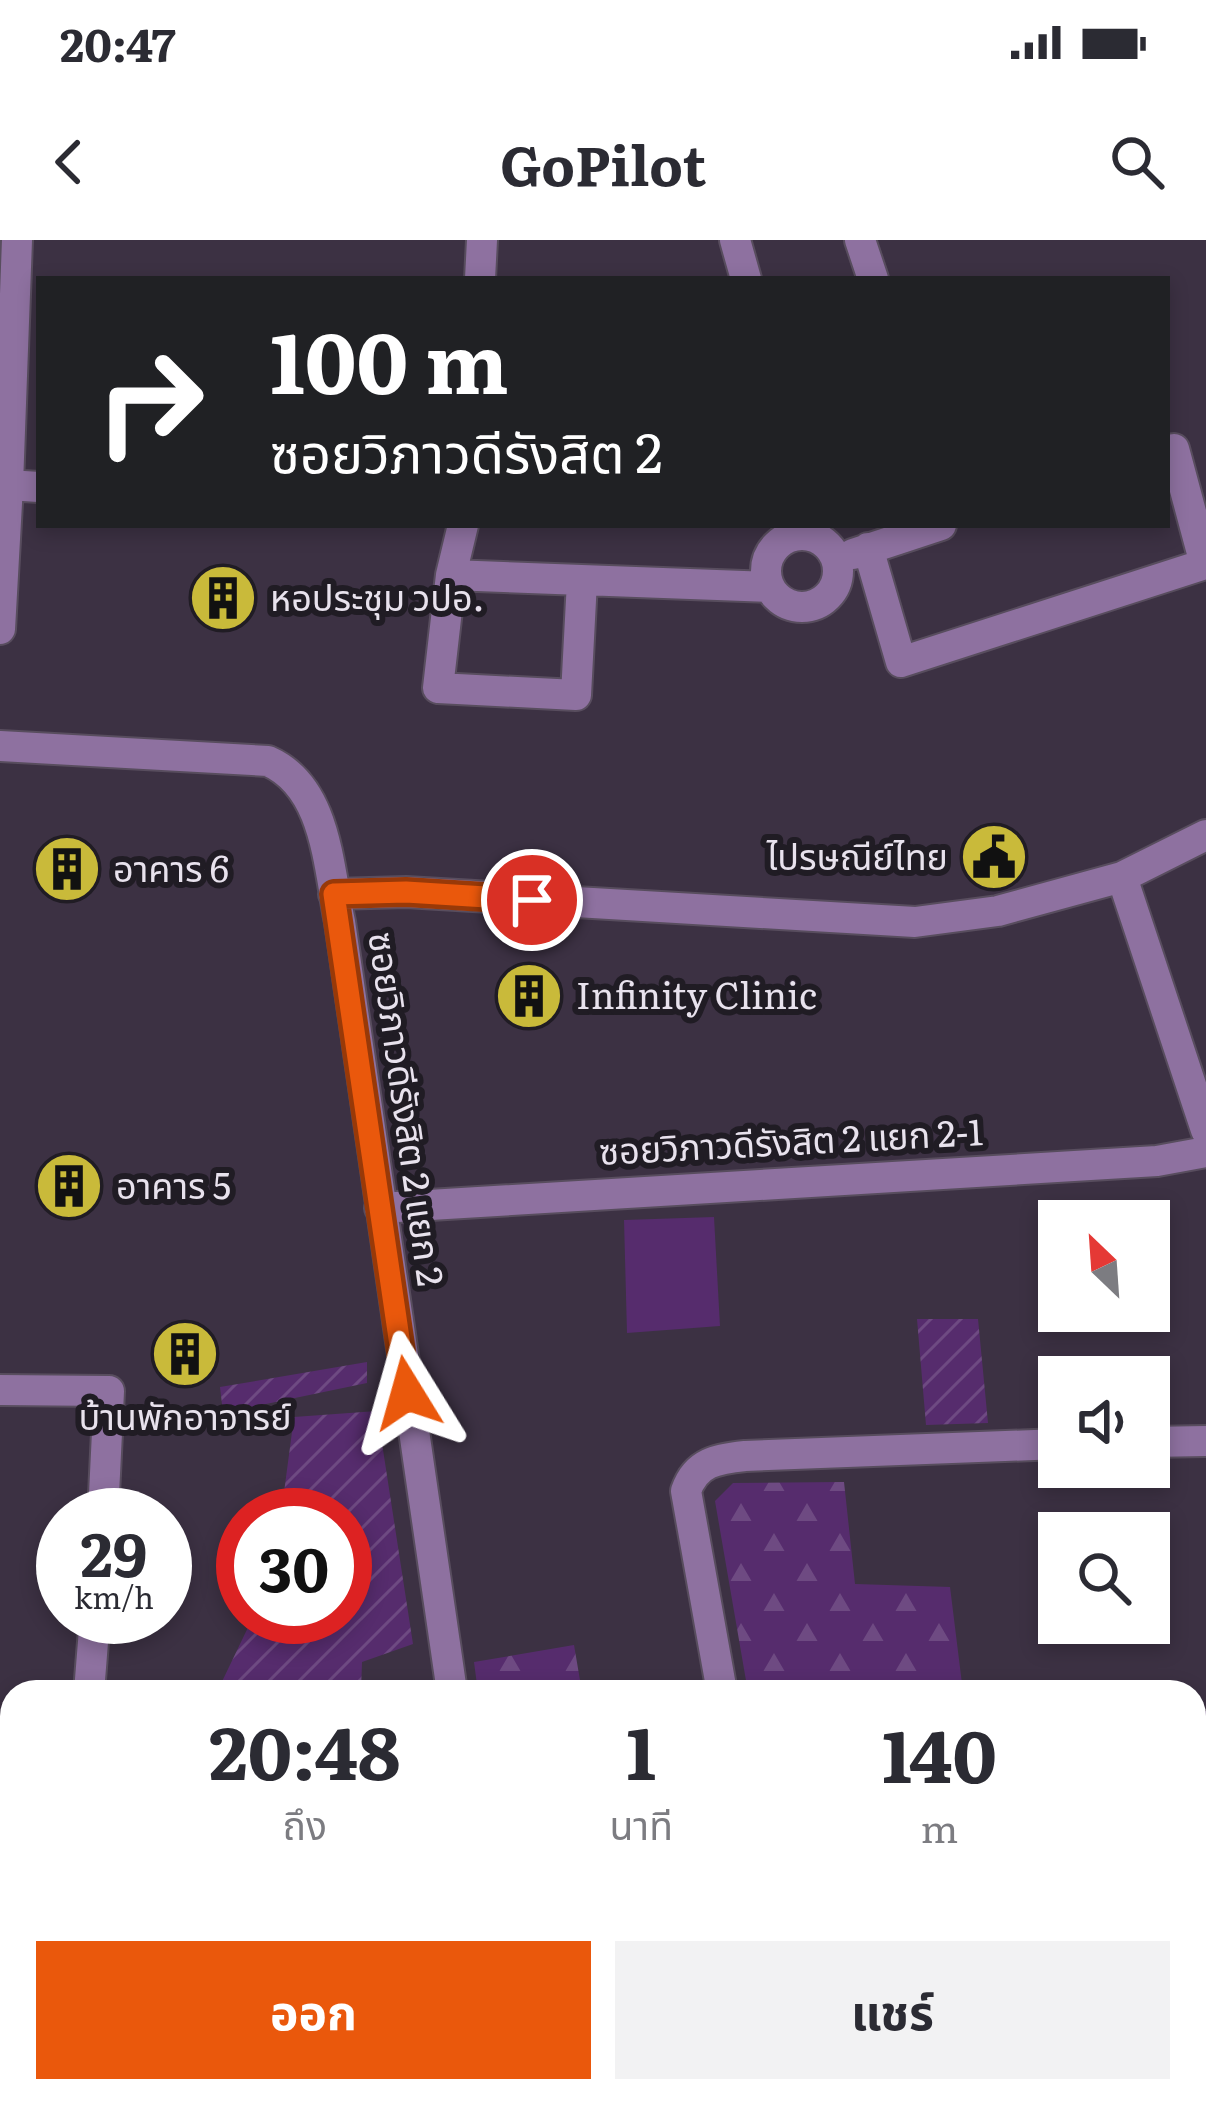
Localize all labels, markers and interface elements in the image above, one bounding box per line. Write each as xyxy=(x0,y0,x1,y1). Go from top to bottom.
text: 20:47 xyxy=(60,9,176,76)
text: GoPilot xyxy=(500,122,706,203)
icon: back xyxy=(36,129,102,195)
icon: search xyxy=(1104,129,1170,195)
text: 100 m xyxy=(270,295,509,420)
icon: right xyxy=(72,324,228,480)
text: ซอยวิภาวดีรังสิต 2 xyxy=(270,409,663,490)
building icon: หอประชุม วปอ. xyxy=(188,563,258,633)
place label: หอประชุม วปอ. xyxy=(270,569,485,622)
public building icon: ไปรษณีย์ไทย xyxy=(959,822,1029,892)
place label: ไปรษณีย์ไทย xyxy=(766,828,948,881)
building icon: อาคาร 6 xyxy=(32,834,102,904)
place label: อาคาร 6 xyxy=(113,840,229,893)
pin xyxy=(481,849,583,951)
icon: arrive xyxy=(499,867,565,933)
street label: ซอยวิภาวดีรังสิต 2 แยก 2 xyxy=(357,928,460,1289)
building icon: Infinity Clinic xyxy=(494,961,564,1031)
place label: Infinity Clinic xyxy=(576,967,817,1020)
street label: ซอยวิภาวดีรังสิต 2 แยก 2-1 xyxy=(598,1103,984,1176)
building icon: อาคาร 5 xyxy=(34,1151,104,1221)
place label: อาคาร 5 xyxy=(116,1157,231,1210)
north arrow xyxy=(1038,1200,1170,1332)
map controls xyxy=(1038,1200,1170,1644)
building icon: บ้านพักอาจารย์ xyxy=(150,1319,220,1389)
position arrow xyxy=(344,1330,470,1456)
button: sound xyxy=(1038,1356,1170,1488)
place label: บ้านพักอาจารย์ xyxy=(78,1388,292,1441)
speed limit sign: 30 xyxy=(216,1488,372,1644)
text: 29 xyxy=(81,1506,147,1595)
button: search xyxy=(1038,1512,1170,1644)
text: km/h xyxy=(74,1574,154,1618)
text: 20:48 xyxy=(209,1695,400,1802)
text: 1 xyxy=(626,1695,656,1802)
text: 140 xyxy=(882,1698,997,1805)
text: ถึง xyxy=(283,1794,327,1852)
text: นาที xyxy=(609,1794,673,1852)
text: m xyxy=(921,1797,958,1855)
button: ออก xyxy=(36,1941,591,2079)
button: แชร์ xyxy=(615,1941,1170,2079)

